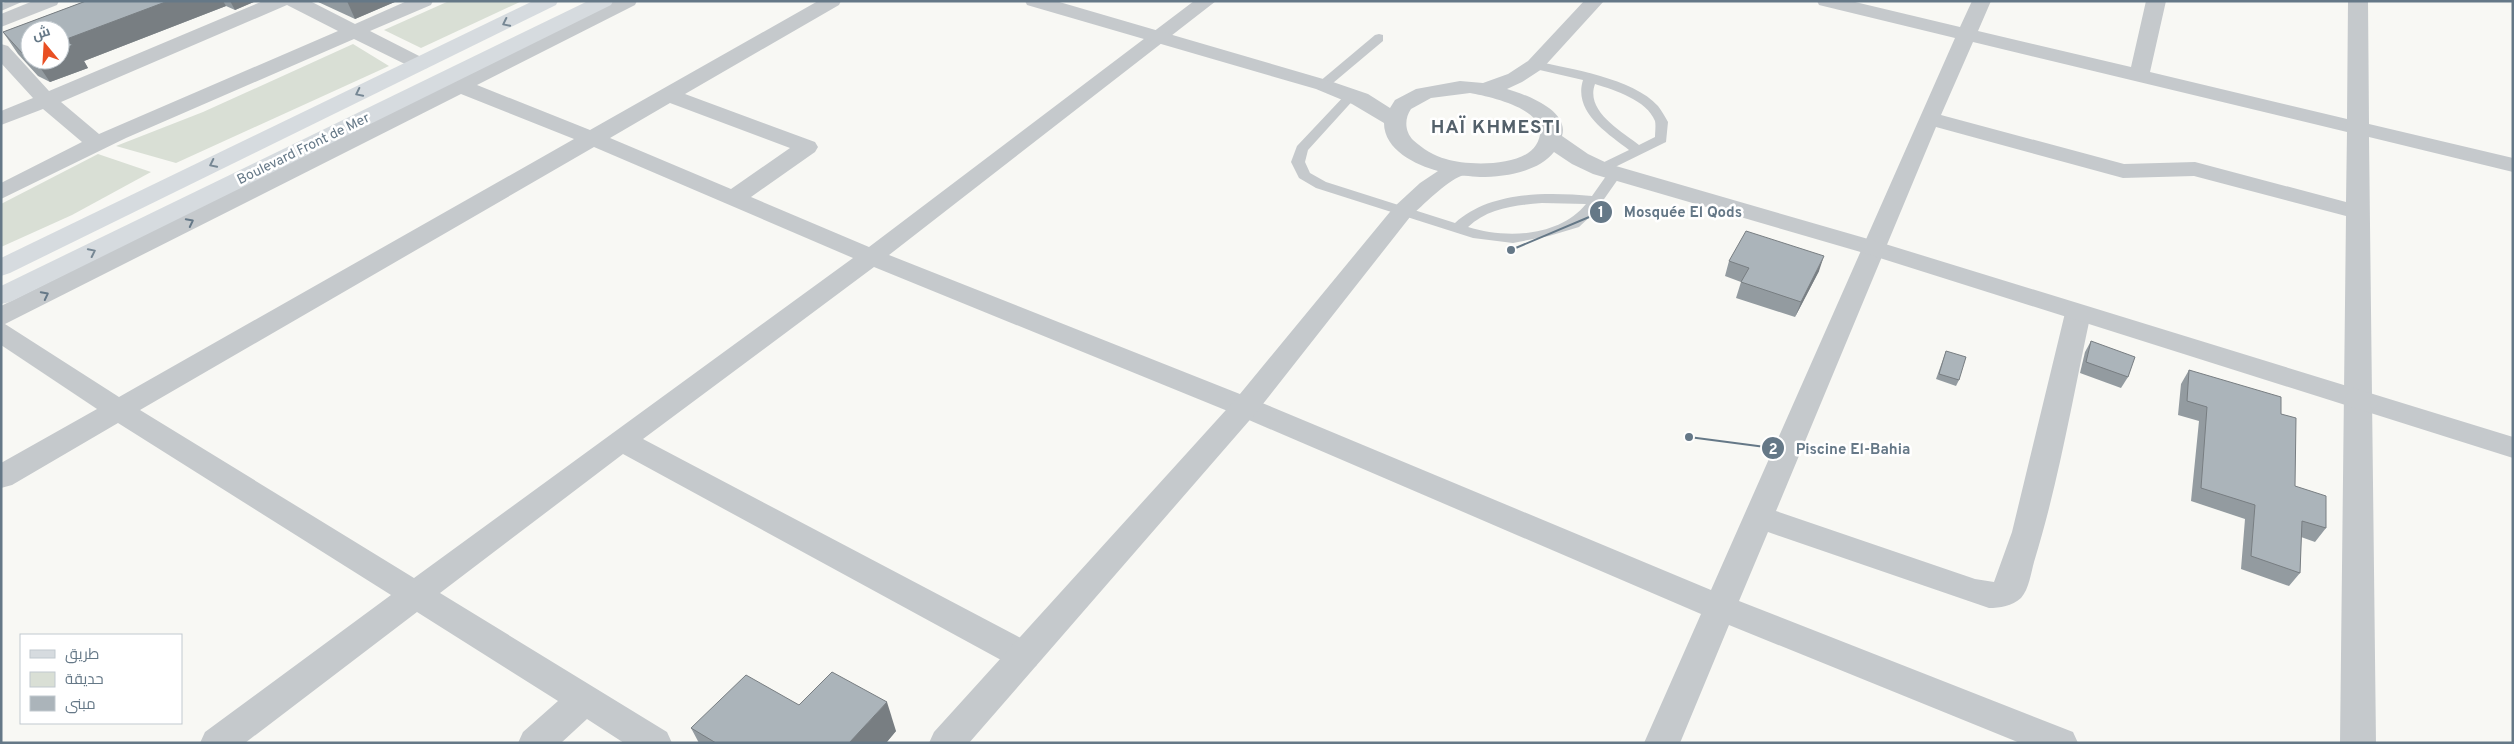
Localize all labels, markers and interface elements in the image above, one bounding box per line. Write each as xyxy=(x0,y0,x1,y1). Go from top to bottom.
one-way arrow xyxy=(502,16,511,27)
north arrow xyxy=(20,20,70,70)
text: ش xyxy=(30,22,53,45)
one-way arrow xyxy=(356,87,365,97)
street label: Boulevard Front de Mer xyxy=(234,110,373,189)
district label: HAÏ KHMESTI xyxy=(1431,115,1561,140)
one-way arrow xyxy=(209,158,218,169)
callout: Mosquée El Qods xyxy=(1589,197,1752,227)
text: 1 xyxy=(1598,204,1604,223)
text: Mosquée El Qods xyxy=(1624,204,1742,223)
one-way arrow xyxy=(185,218,194,228)
one-way arrow xyxy=(87,248,96,258)
one-way arrow xyxy=(40,291,49,301)
callout: Piscine El-Bahia xyxy=(1761,433,1921,463)
text: 2 xyxy=(1768,441,1778,460)
text: Piscine El-Bahia xyxy=(1796,441,1910,460)
legend xyxy=(20,634,182,724)
text: طريق xyxy=(65,646,99,665)
text: حديقة xyxy=(65,671,104,690)
text: مبنى xyxy=(65,696,96,715)

